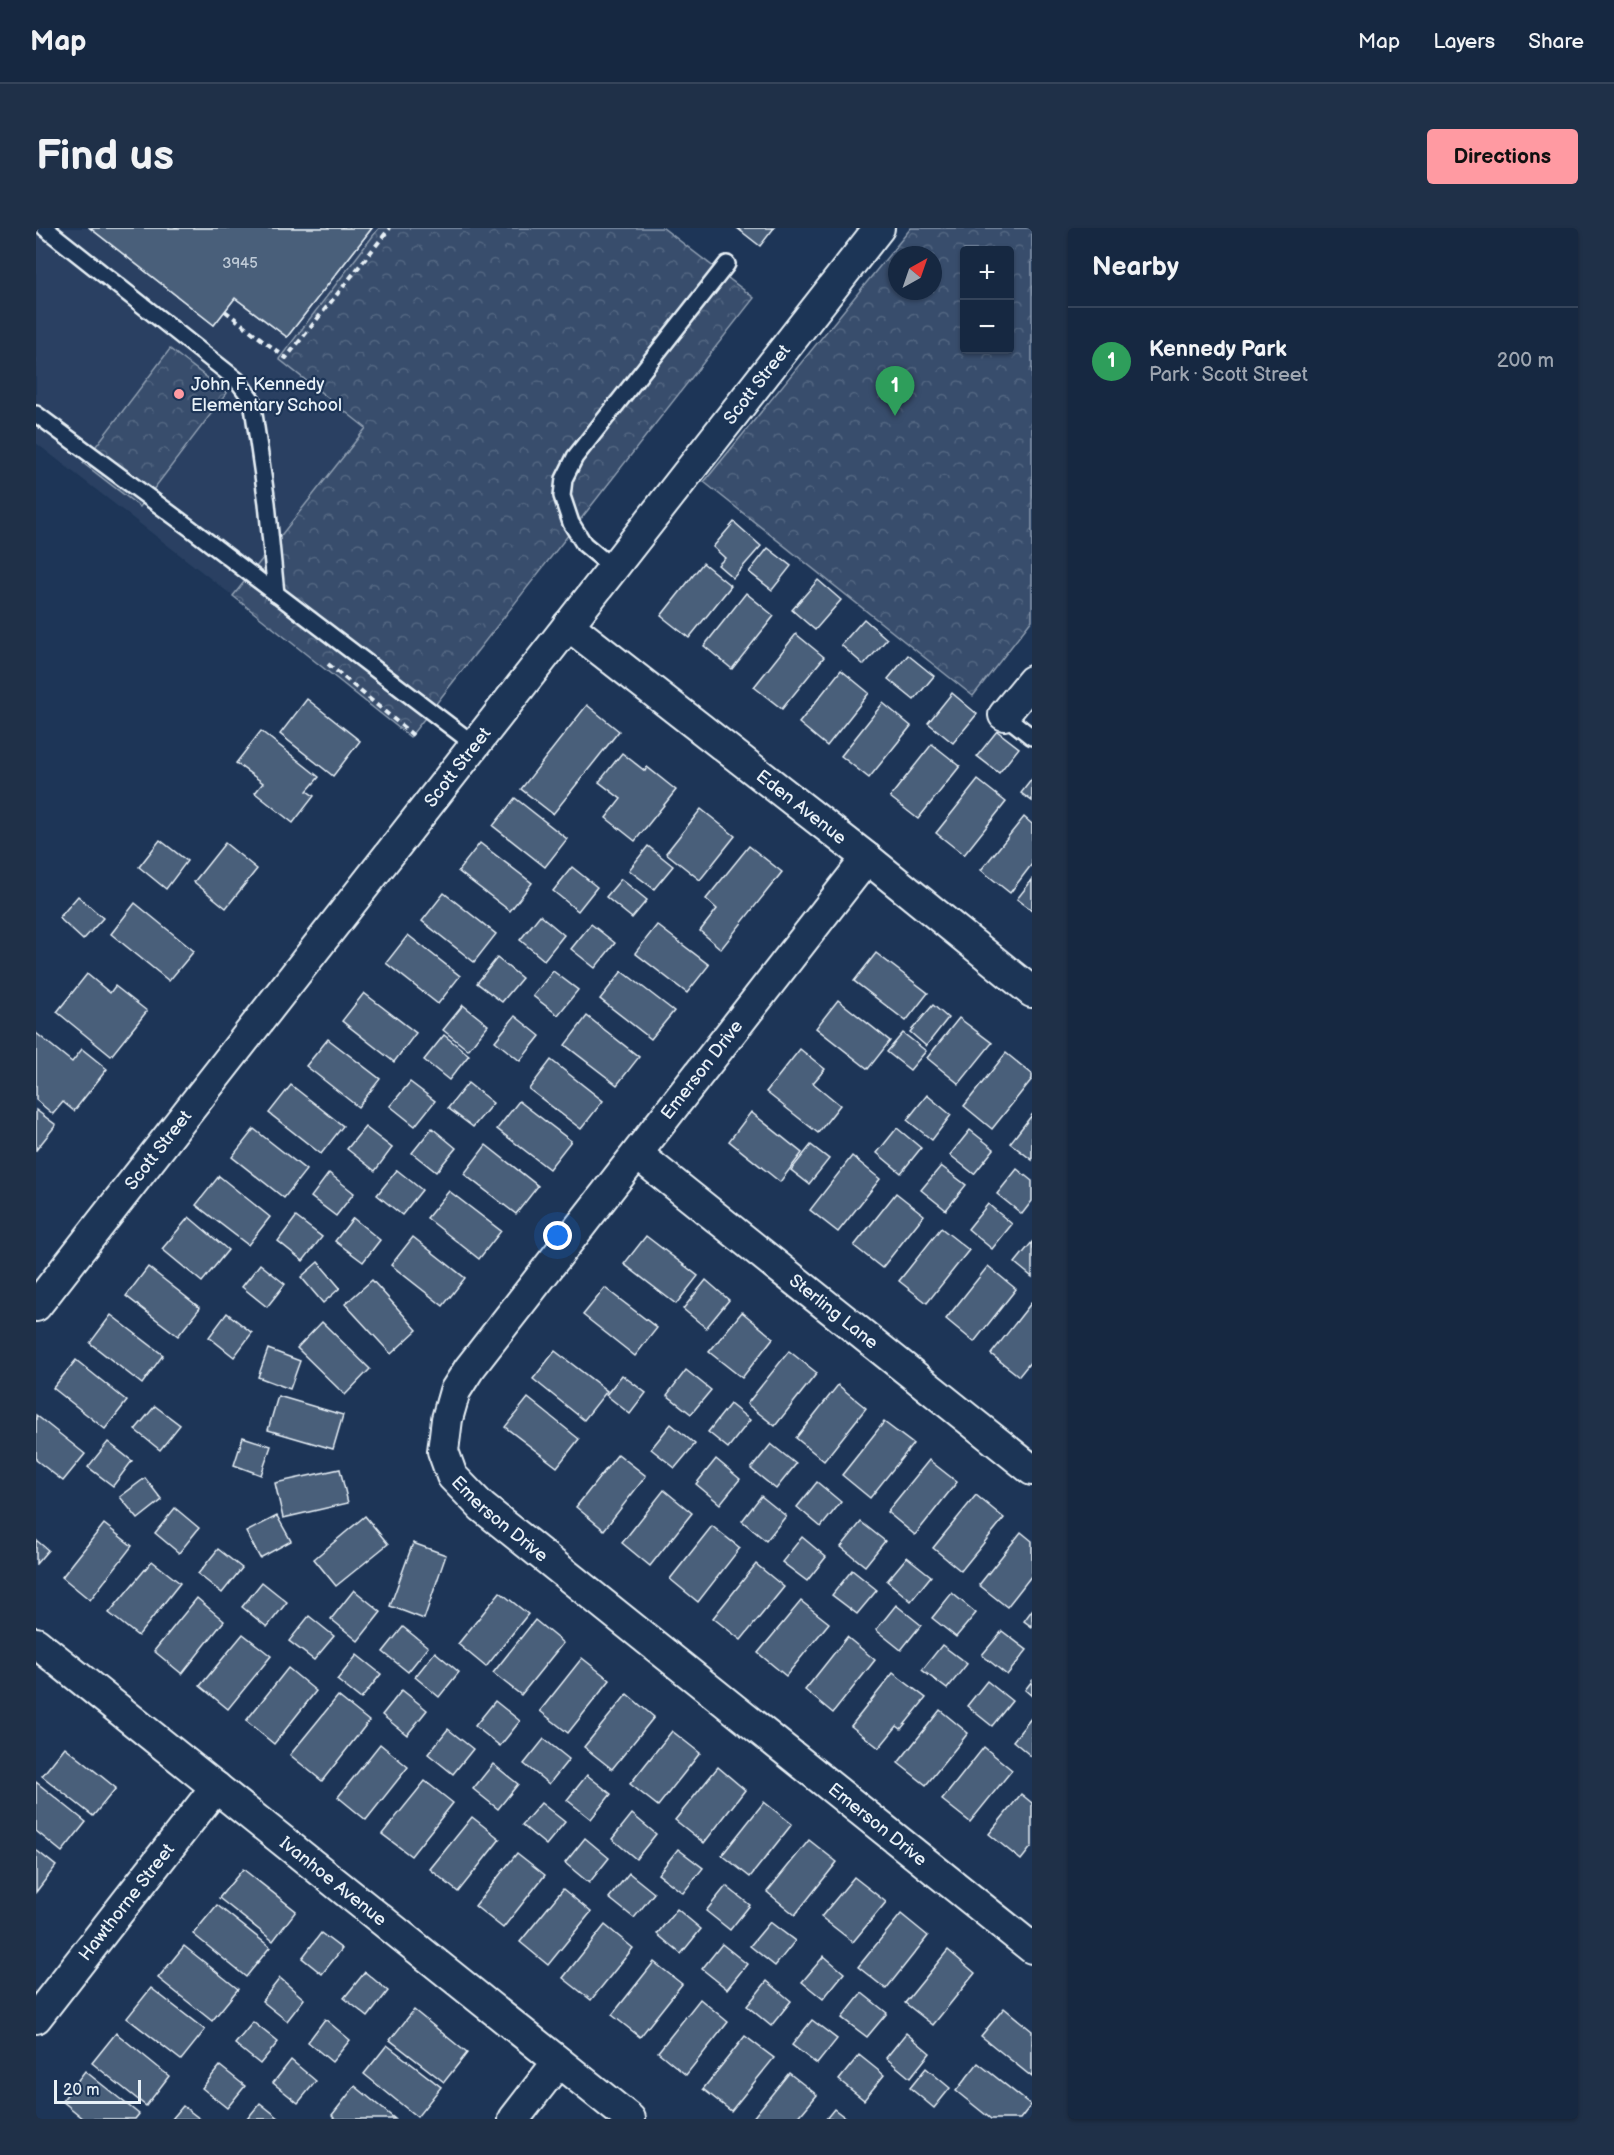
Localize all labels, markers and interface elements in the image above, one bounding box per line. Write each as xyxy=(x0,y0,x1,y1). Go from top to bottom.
text: Map xyxy=(30,25,86,58)
text: Map xyxy=(1358,29,1400,54)
text: Layers xyxy=(1433,29,1495,54)
text: Share xyxy=(1528,29,1584,54)
button: Directions xyxy=(1427,129,1578,184)
text: Find us xyxy=(36,131,174,182)
north arrow xyxy=(888,246,942,300)
map controls xyxy=(960,246,1014,354)
button: + xyxy=(960,246,1014,300)
text: Nearby xyxy=(1092,252,1179,283)
house number: 3945 xyxy=(222,254,258,273)
button: − xyxy=(960,300,1014,354)
text: Kennedy Park xyxy=(1149,336,1287,363)
street label: Scott Street xyxy=(719,340,795,428)
text: 1 xyxy=(1107,349,1116,373)
text: 200 m xyxy=(1497,349,1554,373)
text: Park · Scott Street xyxy=(1149,363,1308,387)
pin: 1 xyxy=(876,366,914,416)
place label: John F. Kennedy Elementary School xyxy=(191,374,342,416)
marker: John F. Kennedy Elementary School xyxy=(172,387,186,401)
street label: Scott Street xyxy=(420,723,495,811)
street label: Eden Avenue xyxy=(752,765,851,849)
street label: Emerson Drive xyxy=(657,1016,748,1124)
street label: Scott Street xyxy=(120,1106,196,1194)
your location xyxy=(543,1221,572,1250)
street label: Sterling Lane xyxy=(785,1270,883,1353)
street label: Emerson Drive xyxy=(447,1472,552,1566)
street label: Emerson Drive xyxy=(824,1778,931,1870)
street label: Ivanhoe Avenue xyxy=(276,1832,391,1930)
street label: Hawthorne Street xyxy=(74,1839,179,1965)
scale bar xyxy=(54,2077,141,2104)
text: 20 m xyxy=(63,2081,99,2100)

